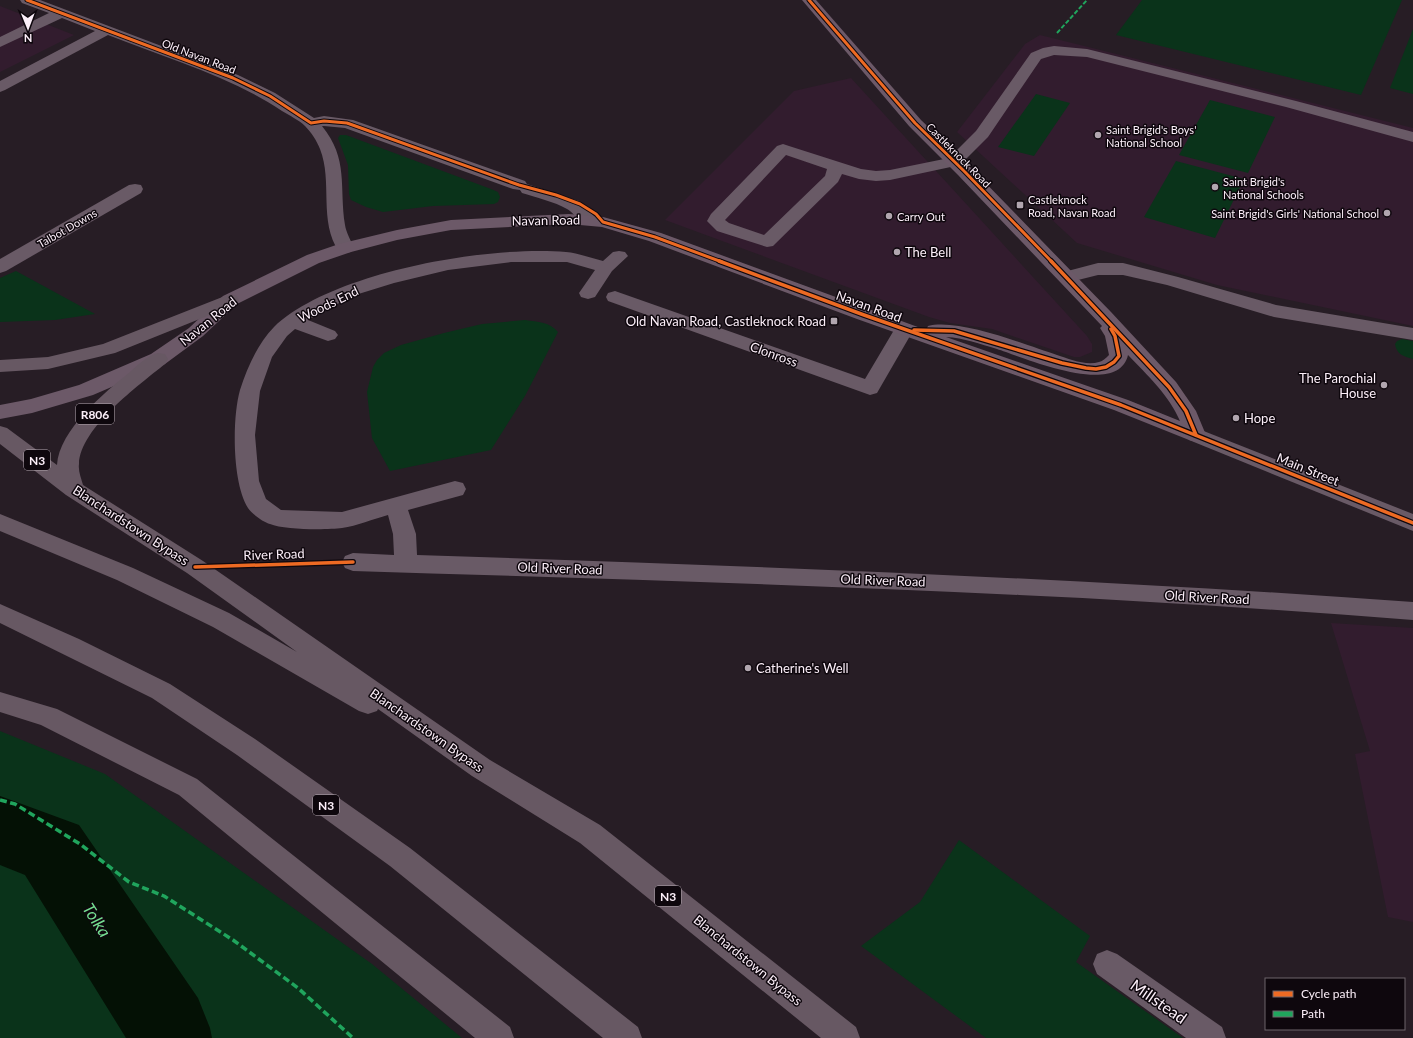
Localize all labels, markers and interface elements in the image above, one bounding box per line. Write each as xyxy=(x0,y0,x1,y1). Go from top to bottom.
north arrow xyxy=(8,8,48,48)
text: N xyxy=(24,32,33,45)
street label: Old Navan Road xyxy=(160,36,238,76)
street label: Castleknock Road xyxy=(924,120,994,190)
place label: Saint Brigid's Boys' National School xyxy=(1106,123,1196,149)
marker: Saint Brigid's Boys' National School xyxy=(1093,130,1103,140)
place label: Saint Brigid's National Schools xyxy=(1223,175,1304,201)
marker: Saint Brigid's National Schools xyxy=(1210,182,1220,192)
place label: Castleknock Road, Navan Road xyxy=(1028,193,1116,219)
marker: Castleknock Road, Navan Road xyxy=(1015,200,1025,210)
street label: Talbot Downs xyxy=(35,206,99,250)
place label: Saint Brigid's Girls' National School xyxy=(1211,207,1379,220)
marker: Saint Brigid's Girls' National School xyxy=(1382,208,1392,218)
place label: Carry Out xyxy=(897,210,945,223)
street label: Navan Road xyxy=(512,211,580,229)
marker: Carry Out xyxy=(884,211,894,221)
place label: The Bell xyxy=(905,244,951,260)
marker: The Bell xyxy=(892,247,902,257)
street label: Woods End xyxy=(295,282,361,326)
street label: Navan Road xyxy=(834,287,904,325)
street label: Navan Road xyxy=(176,293,240,349)
place label: Old Navan Road, Castleknock Road xyxy=(626,313,826,329)
marker: Old Navan Road, Castleknock Road xyxy=(829,316,839,326)
street label: Clonross xyxy=(748,338,800,370)
place label: The Parochial House xyxy=(1299,370,1376,401)
marker: The Parochial House xyxy=(1379,380,1389,390)
road number: R806 xyxy=(76,404,114,424)
place label: Hope xyxy=(1244,410,1275,426)
marker: Hope xyxy=(1231,413,1241,423)
street label: Main Street xyxy=(1274,449,1342,489)
road number: N3 xyxy=(24,450,50,470)
street label: Blanchardstown Bypass xyxy=(70,482,192,569)
street label: River Road xyxy=(243,545,305,563)
street label: Old River Road xyxy=(517,559,603,577)
street label: Old River Road xyxy=(840,571,926,589)
street label: Old River Road xyxy=(1164,587,1250,607)
place label: Catherine's Well xyxy=(756,660,849,676)
marker: Catherine's Well xyxy=(743,663,753,673)
street label: Blanchardstown Bypass xyxy=(367,685,487,775)
road number: N3 xyxy=(313,795,339,815)
road number: N3 xyxy=(655,886,681,906)
water label: Tolka xyxy=(78,899,116,941)
street label: Blanchardstown Bypass xyxy=(691,911,806,1009)
street label: Millstead xyxy=(1127,975,1191,1027)
legend xyxy=(1265,978,1405,1030)
text: Cycle path xyxy=(1301,986,1356,1001)
text: Path xyxy=(1301,1006,1325,1021)

